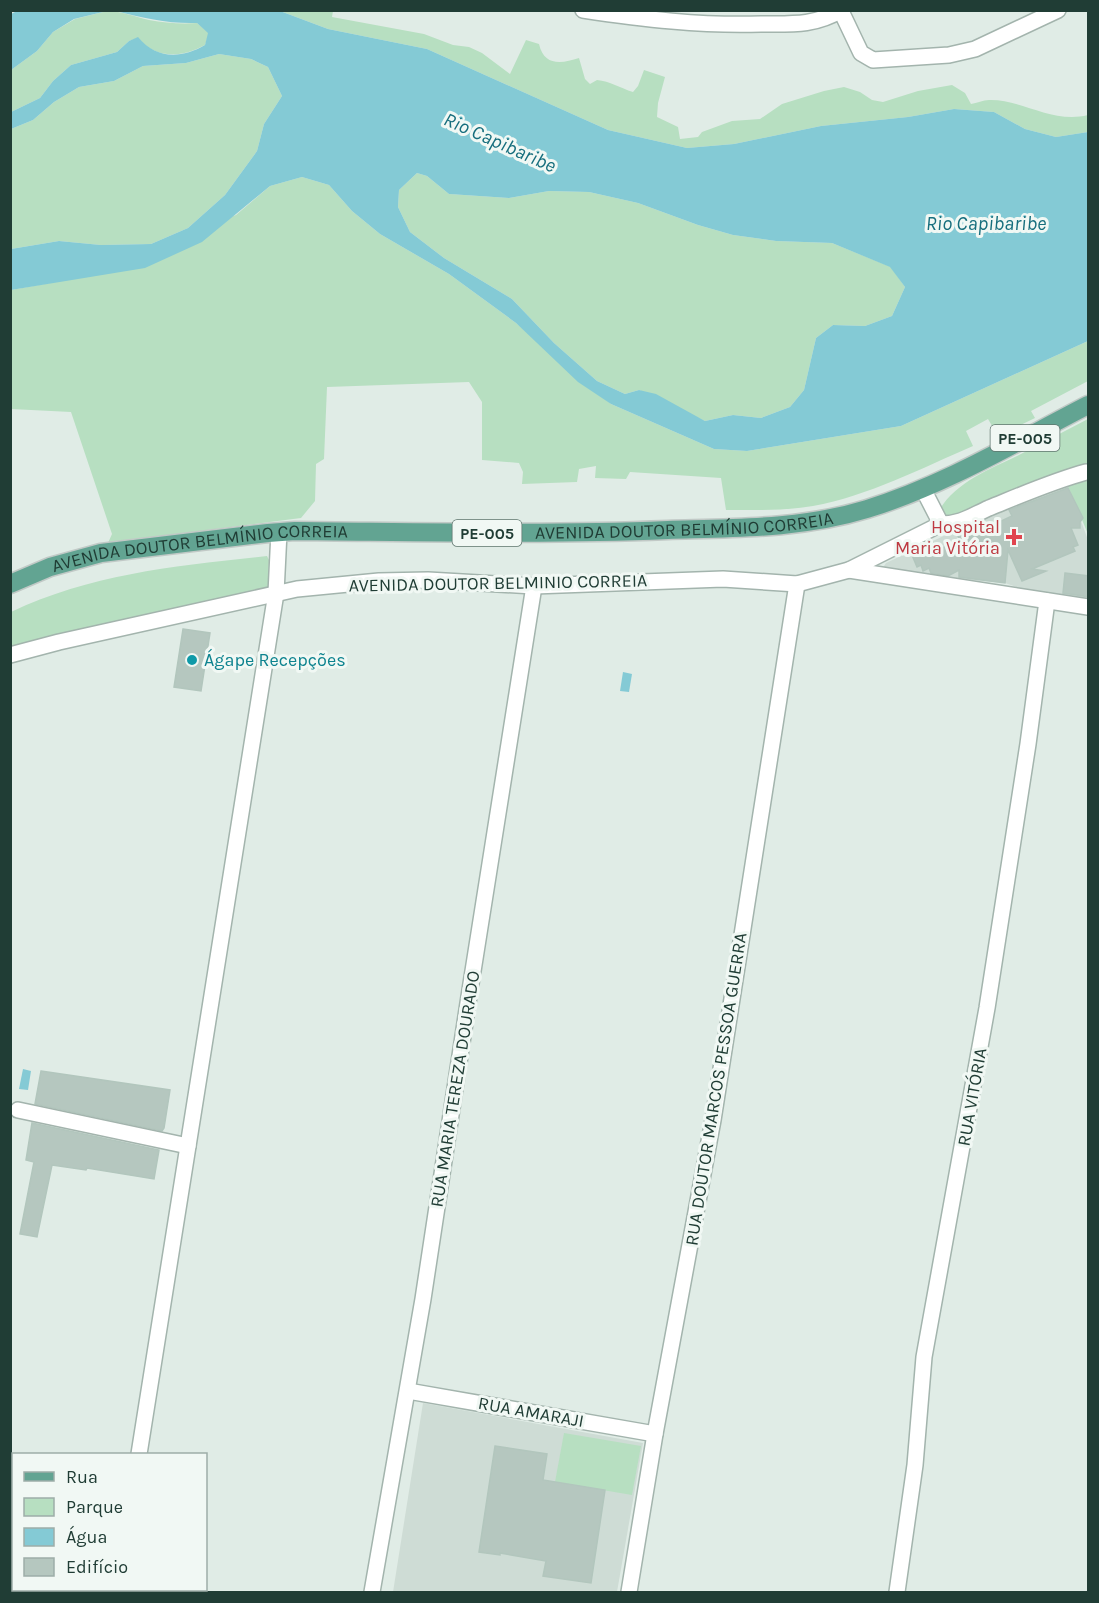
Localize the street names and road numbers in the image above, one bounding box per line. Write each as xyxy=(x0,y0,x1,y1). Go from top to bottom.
road number: PE-005 xyxy=(990,425,1060,451)
street label: AVENIDA DOUTOR BELMÍNIO CORREIA xyxy=(535,507,835,544)
street label: AVENIDA DOUTOR BELMÍNIO CORREIA xyxy=(49,520,348,577)
road number: PE-005 xyxy=(452,520,522,546)
street label: AVENIDA DOUTOR BELMINIO CORREIA xyxy=(349,569,647,597)
street label: RUA DOUTOR MARCOS PESSOA GUERRA xyxy=(680,931,752,1247)
street label: RUA MARIA TEREZA DOURADO xyxy=(425,969,485,1209)
street label: RUA VITÓRIA xyxy=(952,1046,991,1148)
street label: RUA AMARAJI xyxy=(476,1392,586,1432)

